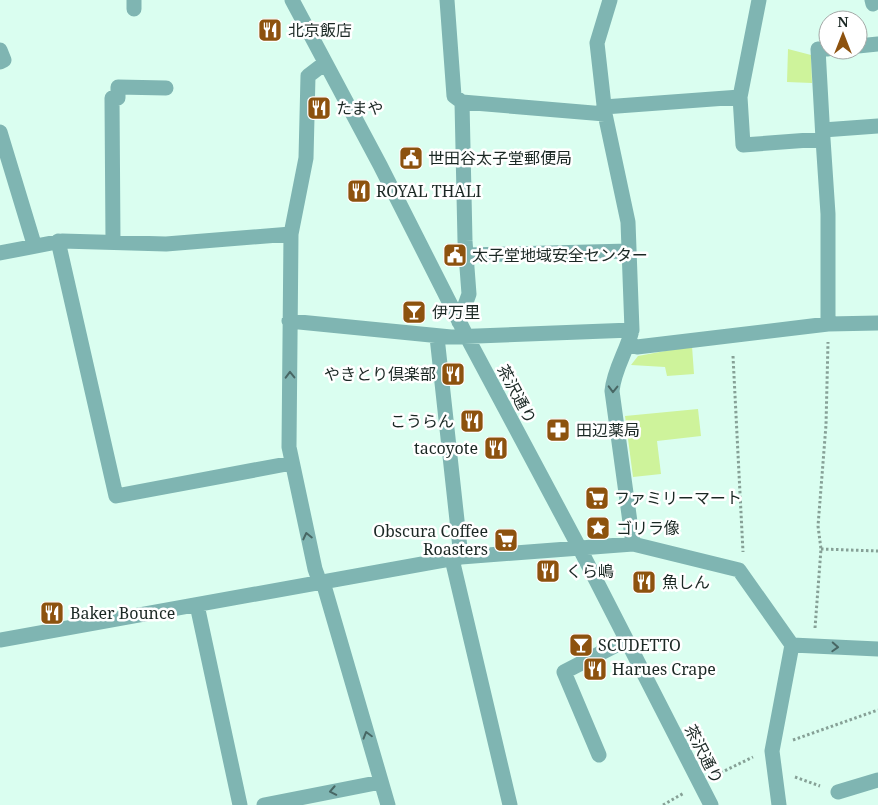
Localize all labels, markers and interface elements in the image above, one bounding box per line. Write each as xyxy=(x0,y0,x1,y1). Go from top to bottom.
north arrow xyxy=(818,10,868,60)
text: N xyxy=(837,12,849,31)
restaurant icon: 北京飯店 xyxy=(257,17,283,43)
place label: 北京飯店 xyxy=(288,19,352,41)
restaurant icon: たまや xyxy=(306,95,332,121)
place label: たまや xyxy=(336,97,384,119)
public building icon: 世田谷太子堂郵便局 xyxy=(398,145,424,171)
place label: 世田谷太子堂郵便局 xyxy=(428,147,572,169)
restaurant icon: ROYAL THALI xyxy=(346,178,372,204)
place label: ROYAL THALI xyxy=(376,180,482,202)
public building icon: 太子堂地域安全センター xyxy=(442,242,468,268)
place label: 太子堂地域安全センター xyxy=(472,244,648,266)
bar icon: 伊万里 xyxy=(401,299,427,325)
place label: 伊万里 xyxy=(432,301,480,323)
restaurant icon: やきとり倶楽部 xyxy=(440,361,466,387)
street label: 茶沢通り xyxy=(492,361,542,427)
place label: やきとり倶楽部 xyxy=(324,363,436,385)
one-way arrow xyxy=(284,371,295,379)
one-way arrow xyxy=(608,386,618,394)
restaurant icon: こうらん xyxy=(459,408,485,434)
place label: こうらん xyxy=(390,410,454,432)
pharmacy icon: 田辺薬局 xyxy=(545,417,571,443)
place label: 田辺薬局 xyxy=(576,419,640,441)
restaurant icon: tacoyote xyxy=(483,435,509,461)
place label: tacoyote xyxy=(414,437,478,459)
supermarket icon: ファミリーマート xyxy=(584,485,610,511)
place label: ファミリーマート xyxy=(614,487,742,509)
place icon: ゴリラ像 xyxy=(585,515,611,541)
place label: ゴリラ像 xyxy=(616,517,680,539)
place label: Obscura Coffee Roasters xyxy=(373,520,488,560)
supermarket icon: Obscura Coffee Roasters xyxy=(493,527,519,553)
one-way arrow xyxy=(302,531,313,540)
restaurant icon: くら嶋 xyxy=(535,558,561,584)
place label: くら嶋 xyxy=(566,560,614,582)
restaurant icon: 魚しん xyxy=(631,569,657,595)
place label: 魚しん xyxy=(662,571,710,593)
restaurant icon: Baker Bounce xyxy=(39,600,65,626)
place label: Baker Bounce xyxy=(70,602,175,624)
bar icon: SCUDETTO xyxy=(568,632,594,658)
place label: SCUDETTO xyxy=(598,634,681,656)
one-way arrow xyxy=(831,641,839,652)
restaurant icon: Harues Crape xyxy=(582,656,608,682)
place label: Harues Crape xyxy=(612,658,716,680)
street label: 茶沢通り xyxy=(680,720,728,788)
one-way arrow xyxy=(363,732,373,740)
one-way arrow xyxy=(329,786,338,796)

